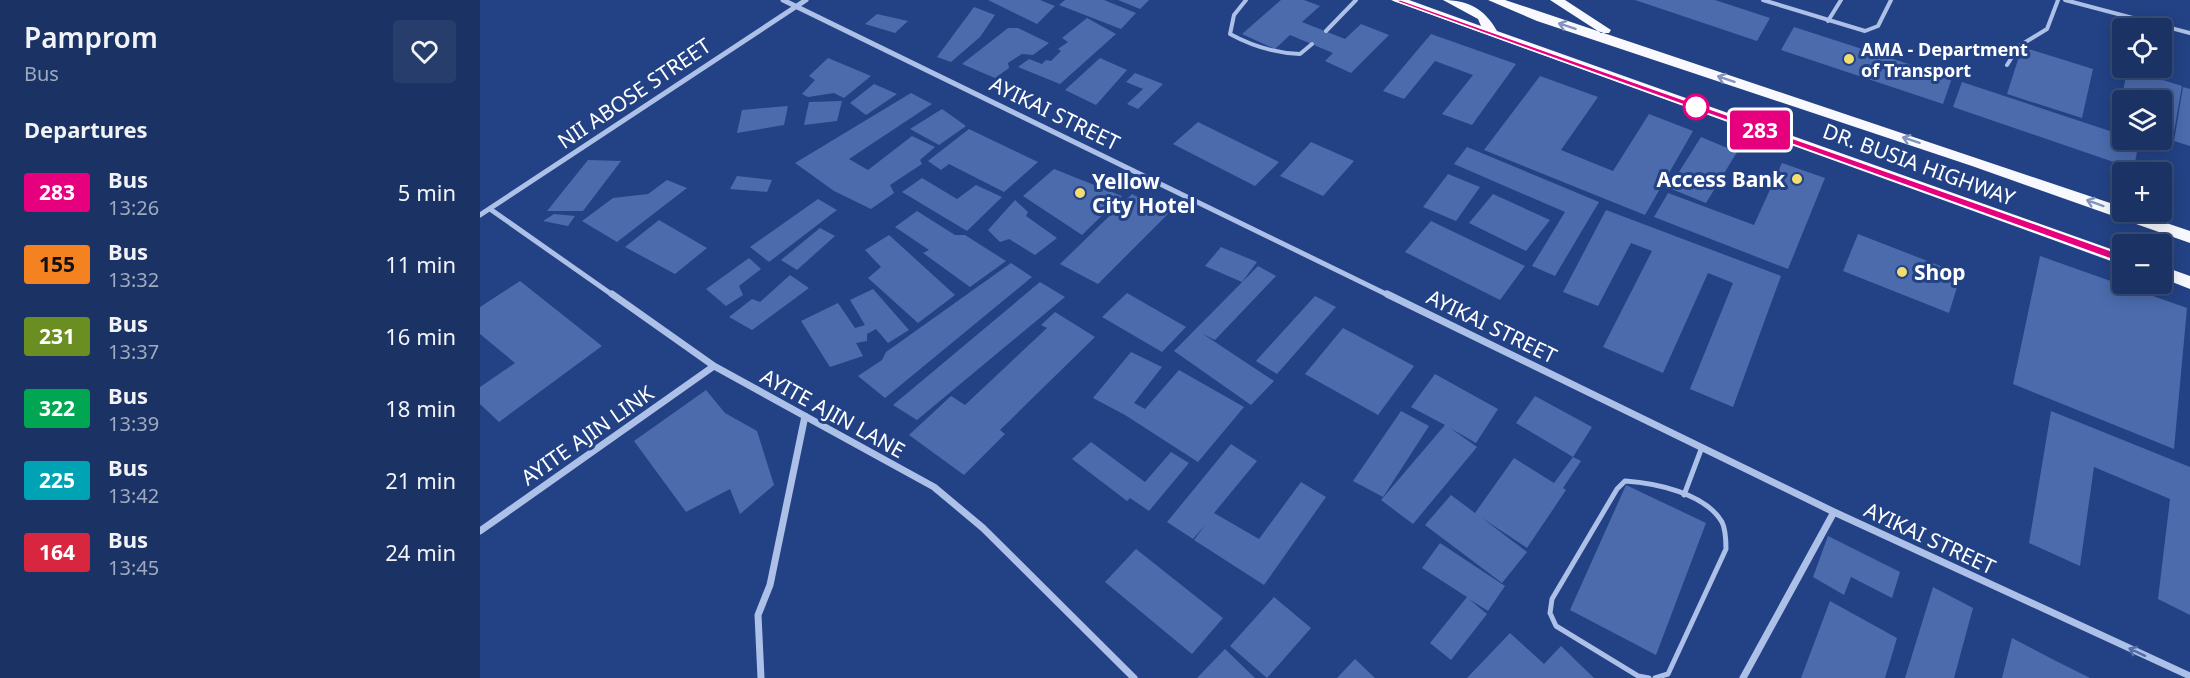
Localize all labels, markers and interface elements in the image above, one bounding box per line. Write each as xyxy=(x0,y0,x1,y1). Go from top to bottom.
text: Pamprom xyxy=(24,18,158,56)
map controls xyxy=(2112,18,2172,294)
button: locate xyxy=(2112,18,2172,78)
button: heart xyxy=(393,20,456,83)
one-way arrow xyxy=(1558,20,1577,31)
street label: NII ABOSE STREET xyxy=(552,31,716,155)
place label: AMA - Department of Transport xyxy=(1861,37,2028,82)
marker: AMA - Department of Transport xyxy=(1842,52,1856,66)
text: Bus xyxy=(24,60,59,87)
street label: AYIKAI STREET xyxy=(985,69,1125,157)
one-way arrow xyxy=(1717,72,1736,83)
button: layers xyxy=(2112,90,2172,150)
unlabelled marker xyxy=(1683,94,1709,120)
line badge: 283 xyxy=(1726,110,1794,150)
text: Departures xyxy=(24,114,148,144)
text: 283 xyxy=(1742,116,1778,144)
street label: DR. BUSIA HIGHWAY xyxy=(1819,116,2019,212)
one-way arrow xyxy=(1902,134,1921,145)
button: + xyxy=(2112,162,2172,222)
text: Bus xyxy=(108,164,148,194)
place label: Access Bank xyxy=(1657,165,1786,193)
place label: Yellow City Hotel xyxy=(1092,167,1195,219)
marker: Access Bank xyxy=(1790,172,1804,186)
text: 5 min xyxy=(398,177,456,207)
text: 283 xyxy=(39,178,75,206)
marker: Yellow City Hotel xyxy=(1073,186,1087,200)
text: 13:26 xyxy=(108,194,159,221)
one-way arrow xyxy=(2086,197,2105,208)
button: − xyxy=(2112,234,2172,294)
text: Bus xyxy=(108,236,148,266)
text: 11 min xyxy=(385,249,456,279)
text: 155 xyxy=(39,250,75,278)
place label: Shop xyxy=(1914,258,1966,286)
marker: Shop xyxy=(1895,265,1909,279)
text: 13:32 xyxy=(108,266,159,293)
street label: AYIKAI STREET xyxy=(1422,282,1562,370)
text: Bus xyxy=(108,308,148,338)
text: 16 min xyxy=(385,321,456,351)
text: 231 xyxy=(39,322,75,350)
text: 13:37 xyxy=(108,338,159,365)
street label: AYITE AJIN LANE xyxy=(756,362,910,464)
street label: AYITE AJIN LINK xyxy=(515,379,659,491)
text: Bus xyxy=(108,380,148,410)
text: 18 min xyxy=(385,393,456,423)
text: 322 xyxy=(39,394,75,422)
text: 13:39 xyxy=(108,410,159,437)
text: Bus xyxy=(108,452,148,482)
text: 21 min xyxy=(385,465,456,495)
text: 225 xyxy=(39,466,75,494)
text: 13:42 xyxy=(108,482,159,509)
street label: AYIKAI STREET xyxy=(1860,495,2000,581)
text: Bus xyxy=(108,524,148,554)
text: 24 min xyxy=(385,537,456,567)
text: 164 xyxy=(39,538,75,566)
text: 13:45 xyxy=(108,554,159,581)
one-way arrow xyxy=(2128,645,2146,657)

